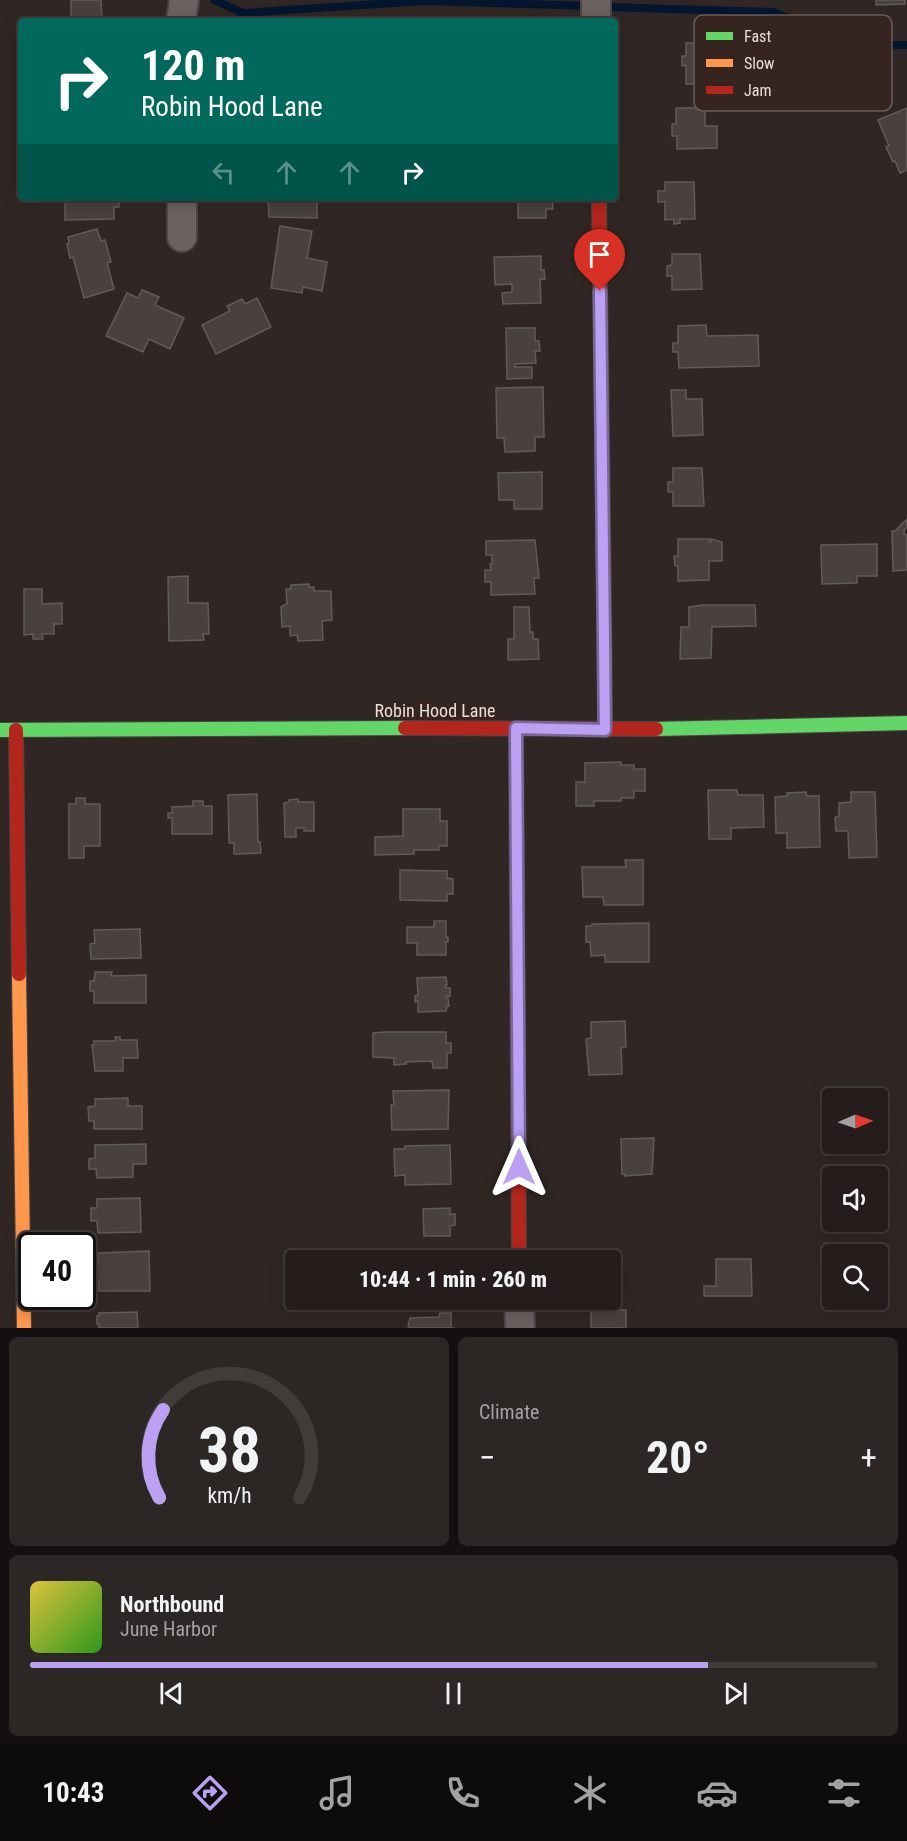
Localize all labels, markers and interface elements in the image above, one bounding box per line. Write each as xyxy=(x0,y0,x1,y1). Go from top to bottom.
legend xyxy=(694,15,892,111)
text: Fast xyxy=(744,27,771,46)
text: 120 m xyxy=(141,41,246,90)
icon: right xyxy=(42,42,120,120)
text: Slow xyxy=(744,54,774,73)
text: Jam xyxy=(744,81,771,100)
text: Robin Hood Lane xyxy=(141,91,323,123)
icon: left xyxy=(207,156,240,189)
icon: ahead xyxy=(270,156,303,189)
icon: ahead xyxy=(333,156,366,189)
icon: right xyxy=(396,156,429,189)
pin xyxy=(574,229,625,291)
icon: arrive xyxy=(583,238,616,271)
street label: Robin Hood Lane xyxy=(374,700,496,721)
north arrow xyxy=(822,1088,888,1154)
map controls xyxy=(822,1088,888,1310)
position arrow xyxy=(487,1135,551,1199)
button: sound xyxy=(822,1166,888,1232)
speed limit sign: 40 xyxy=(18,1232,96,1310)
button: search xyxy=(822,1244,888,1310)
text: 10:44 · 1 min · 260 m xyxy=(359,1267,547,1292)
text: Climate xyxy=(479,1400,539,1424)
text: 38 xyxy=(197,1414,261,1487)
text: 20° xyxy=(646,1431,710,1484)
text: − xyxy=(479,1438,496,1477)
text: + xyxy=(861,1438,877,1477)
text: km/h xyxy=(207,1484,251,1509)
text: Northbound xyxy=(120,1592,224,1617)
text: June Harbor xyxy=(120,1617,217,1641)
icon: previous xyxy=(155,1677,188,1710)
icon: pause xyxy=(437,1677,470,1710)
icon: next xyxy=(719,1677,752,1710)
icon: directions xyxy=(189,1772,231,1814)
icon: music xyxy=(316,1772,358,1814)
icon: phone xyxy=(442,1772,484,1814)
icon: climate xyxy=(569,1772,611,1814)
icon: car xyxy=(696,1772,738,1814)
icon: filters xyxy=(823,1772,865,1814)
text: 10:43 xyxy=(42,1777,104,1809)

